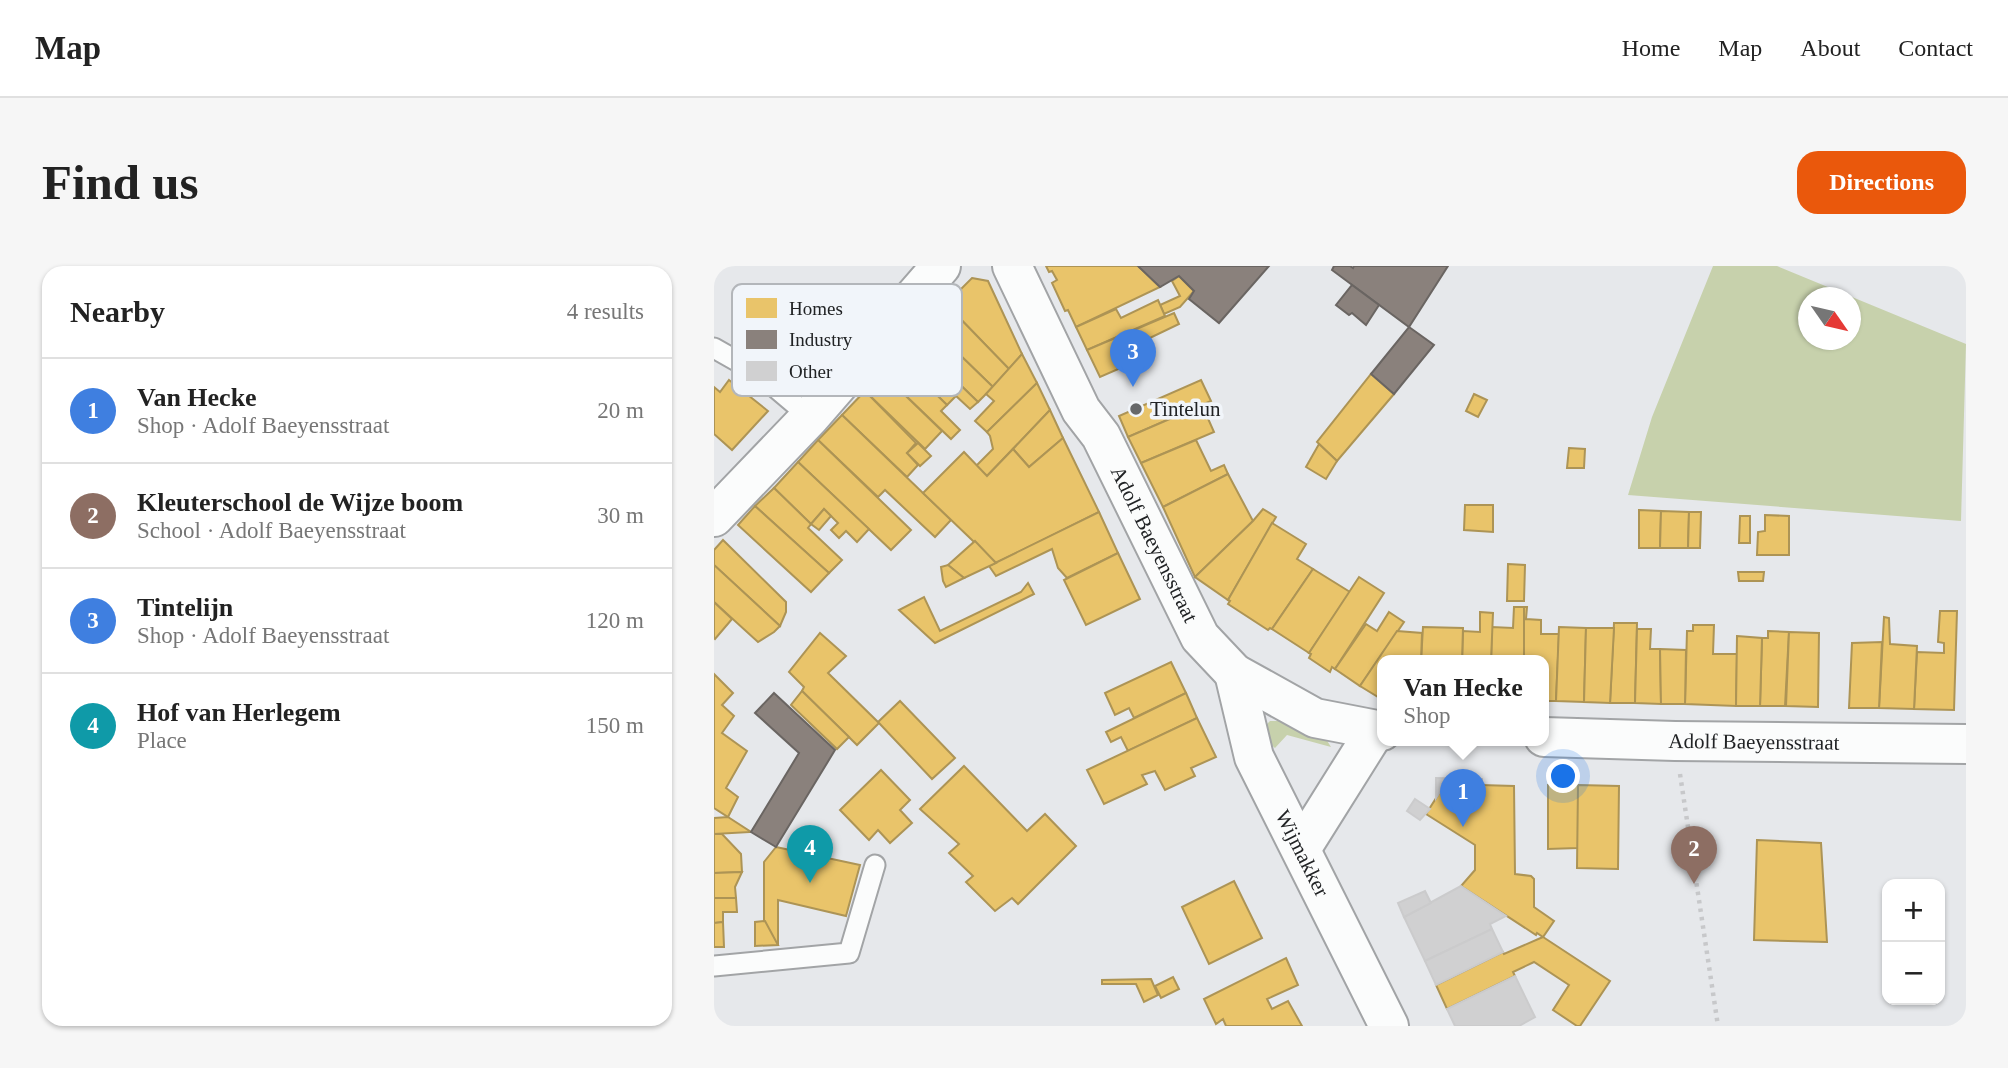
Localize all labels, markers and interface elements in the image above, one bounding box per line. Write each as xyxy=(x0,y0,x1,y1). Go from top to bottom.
text: Map xyxy=(35,30,101,66)
text: Home xyxy=(1622,35,1680,61)
text: Map xyxy=(1718,35,1762,61)
text: About xyxy=(1800,35,1860,61)
text: Contact xyxy=(1898,35,1973,61)
button: Directions xyxy=(1797,151,1966,214)
text: Find us xyxy=(42,155,199,210)
legend xyxy=(732,284,962,396)
north arrow xyxy=(1798,287,1861,350)
text: Nearby xyxy=(70,295,165,328)
text: Homes xyxy=(789,298,843,319)
text: 4 results xyxy=(567,299,644,324)
text: Industry xyxy=(789,329,853,350)
pin: 3 xyxy=(1110,329,1156,387)
text: Other xyxy=(789,361,833,382)
text: Van Hecke xyxy=(137,383,257,412)
place label: Tintelun xyxy=(1150,397,1221,421)
text: 1 xyxy=(87,398,99,423)
text: 20 m xyxy=(597,398,644,423)
marker: Tintelun xyxy=(1128,401,1144,417)
text: Shop · Adolf Baeyensstraat xyxy=(137,413,389,438)
street label: Adolf Baeyensstraat xyxy=(1106,462,1203,626)
text: Kleuterschool de Wijze boom xyxy=(137,488,463,517)
text: 2 xyxy=(87,503,99,528)
text: 30 m xyxy=(597,503,644,528)
text: School · Adolf Baeyensstraat xyxy=(137,518,406,543)
text: Tintelijn xyxy=(137,593,233,622)
text: 3 xyxy=(87,608,99,633)
text: 120 m xyxy=(586,608,644,633)
text: Shop · Adolf Baeyensstraat xyxy=(137,623,389,648)
popup xyxy=(1377,655,1549,746)
text: Van Hecke xyxy=(1403,673,1523,702)
text: Hof van Herlegem xyxy=(137,698,341,727)
text: Shop xyxy=(1403,703,1450,728)
text: 4 xyxy=(87,713,99,738)
text: 150 m xyxy=(586,713,644,738)
text: Place xyxy=(137,728,187,753)
street label: Adolf Baeyensstraat xyxy=(1668,729,1840,755)
your location xyxy=(1546,759,1580,793)
pin: 1 xyxy=(1440,769,1486,827)
street label: Wijmakker xyxy=(1271,806,1334,900)
pin: 4 xyxy=(787,825,833,883)
pin: 2 xyxy=(1671,826,1717,884)
map controls xyxy=(1882,879,1945,1005)
button: + xyxy=(1882,879,1945,942)
button: − xyxy=(1882,942,1945,1005)

